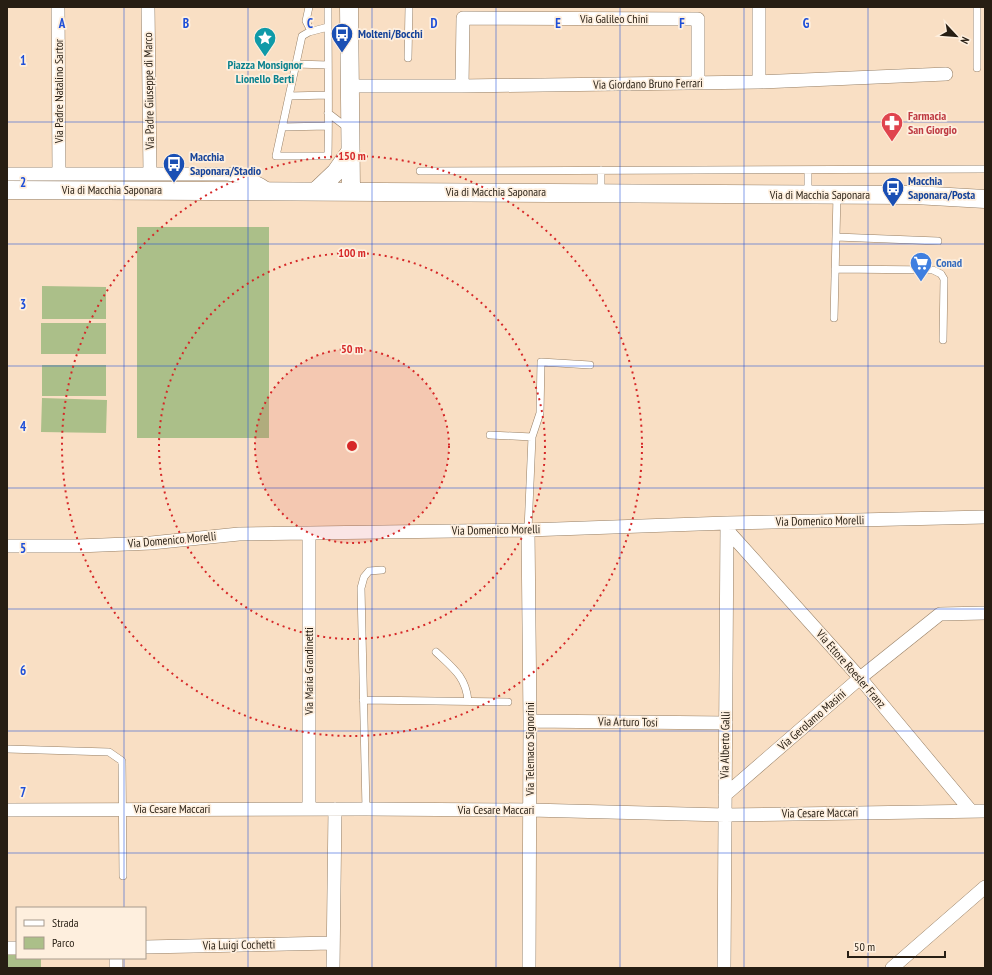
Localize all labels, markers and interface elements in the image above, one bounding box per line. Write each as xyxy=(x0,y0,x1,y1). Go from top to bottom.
street label: Via Galileo Chini xyxy=(579,11,648,26)
text: A xyxy=(58,15,66,32)
text: B xyxy=(183,15,189,32)
text: C xyxy=(307,15,313,32)
text: D xyxy=(431,15,438,32)
text: E xyxy=(555,15,561,32)
text: F xyxy=(679,15,685,32)
text: G xyxy=(803,15,810,32)
north arrow xyxy=(936,16,976,56)
bus stop icon: Molteni/Bocchi xyxy=(329,21,355,54)
place icon: Piazza Monsignor Lionello Berti xyxy=(252,25,278,58)
place label: Molteni/Bocchi xyxy=(358,26,423,41)
street label: Via Padre Giuseppe di Marco xyxy=(140,32,157,151)
text: N xyxy=(957,35,973,46)
street label: Via Padre Natalino Sartor xyxy=(51,38,66,144)
text: 1 xyxy=(20,52,26,69)
place label: Piazza Monsignor Lionello Berti xyxy=(227,57,303,86)
street label: Via Giordano Bruno Ferrari xyxy=(592,75,703,92)
place label: Farmacia San Giorgio xyxy=(908,108,958,137)
pharmacy icon: Farmacia San Giorgio xyxy=(879,110,905,143)
text: 150 m xyxy=(338,148,366,163)
place label: Macchia Saponara/Stadio xyxy=(190,149,262,178)
bus stop icon: Macchia Saponara/Stadio xyxy=(161,151,187,184)
place label: Macchia Saponara/Posta xyxy=(908,173,975,202)
text: 2 xyxy=(20,174,26,191)
bus stop icon: Macchia Saponara/Posta xyxy=(880,175,906,208)
street label: Via di Macchia Saponara xyxy=(61,182,162,197)
street label: Via di Macchia Saponara xyxy=(445,184,546,199)
street label: Via di Macchia Saponara xyxy=(769,187,870,202)
text: 100 m xyxy=(338,245,366,260)
supermarket icon: Conad xyxy=(908,250,934,283)
place label: Conad xyxy=(936,255,962,270)
text: 3 xyxy=(20,296,26,313)
text: 50 m xyxy=(341,341,363,356)
text: 4 xyxy=(20,418,27,435)
centre of rings xyxy=(345,439,359,453)
street label: Via Domenico Morelli xyxy=(775,512,864,529)
street label: Via Domenico Morelli xyxy=(451,521,540,538)
street label: Via Domenico Morelli xyxy=(126,528,217,551)
text: 5 xyxy=(20,540,26,557)
street label: Via Ettore Roesler Franz xyxy=(813,626,889,711)
street label: Via Maria Grandinetti xyxy=(301,627,316,716)
text: 6 xyxy=(20,662,26,679)
street label: Via Gerolamo Masini xyxy=(774,686,849,754)
street label: Via Telemaco Signorini xyxy=(522,702,537,797)
street label: Via Alberto Galli xyxy=(716,711,733,780)
street label: Via Arturo Tosi xyxy=(597,713,658,730)
text: 7 xyxy=(20,784,26,801)
street label: Via Cesare Maccari xyxy=(133,801,210,816)
street label: Via Cesare Maccari xyxy=(457,802,534,817)
street label: Via Cesare Maccari xyxy=(780,804,858,821)
legend xyxy=(16,907,146,959)
text: Strada xyxy=(52,915,79,930)
scale bar xyxy=(848,933,945,959)
text: Parco xyxy=(52,935,74,950)
street label: Via Luigi Cochetti xyxy=(202,936,275,953)
text: 50 m xyxy=(854,939,875,954)

